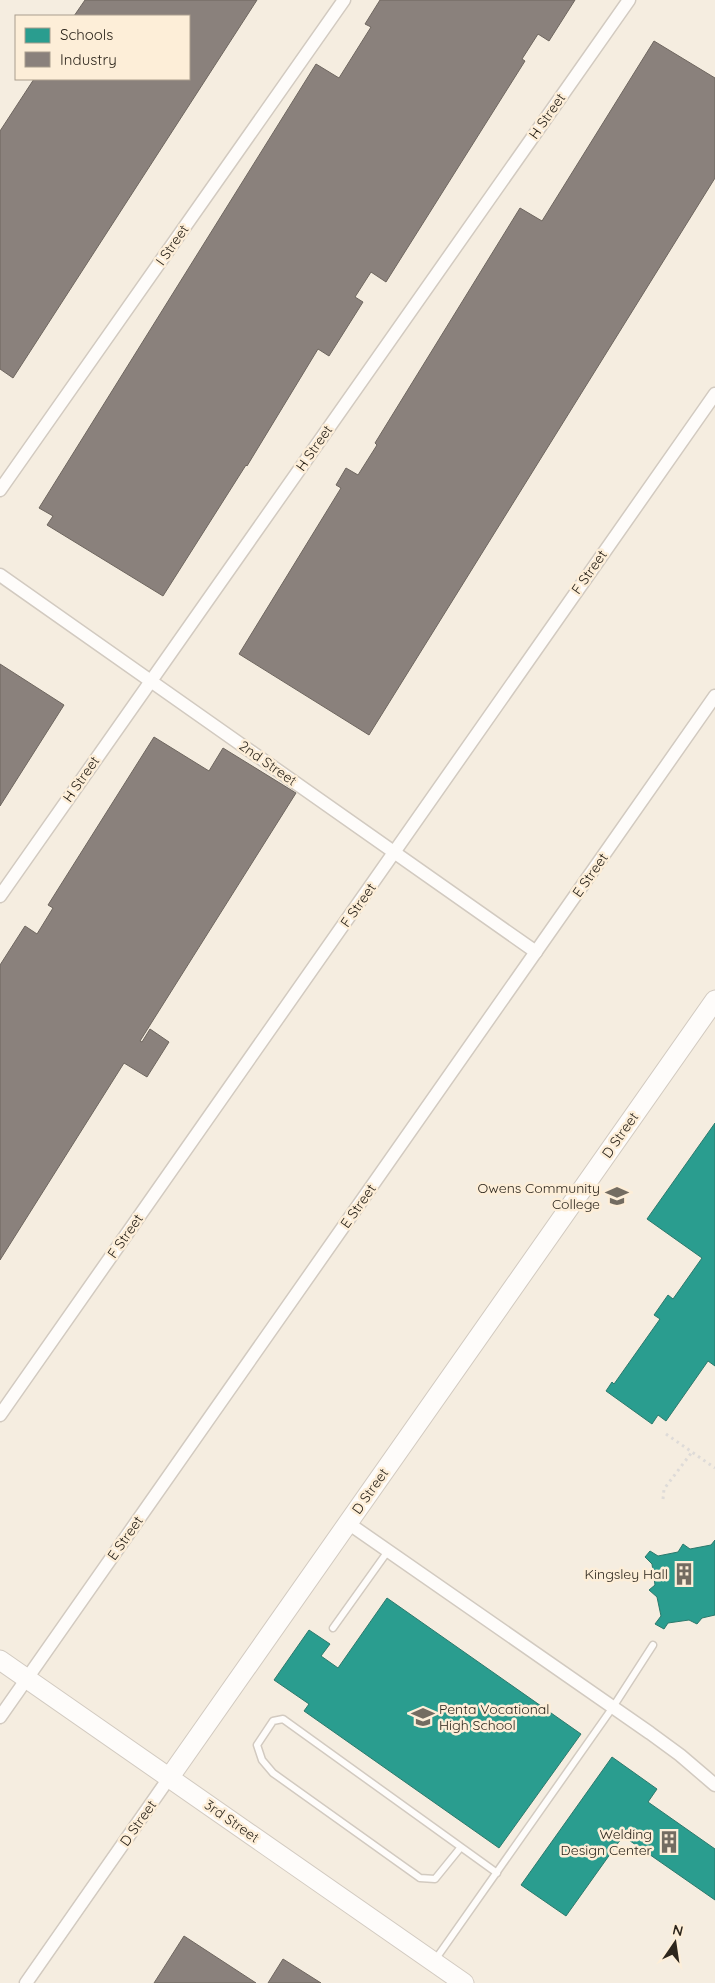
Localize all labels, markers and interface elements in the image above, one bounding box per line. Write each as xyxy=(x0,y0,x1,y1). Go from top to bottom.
legend xyxy=(15,15,190,80)
text: Schools xyxy=(60,25,113,44)
text: Industry xyxy=(60,50,117,69)
street label: H Street xyxy=(525,89,569,143)
street label: I Street xyxy=(152,221,193,269)
street label: H Street xyxy=(292,421,336,475)
street label: F Street xyxy=(567,546,611,598)
street label: 2nd Street xyxy=(236,737,301,790)
street label: H Street xyxy=(59,752,103,806)
street label: E Street xyxy=(568,849,612,901)
street label: F Street xyxy=(336,879,380,931)
street label: D Street xyxy=(598,1108,642,1162)
place label: Owens Community College xyxy=(477,1179,600,1213)
street label: E Street xyxy=(336,1180,380,1232)
school or university icon: Owens Community College xyxy=(604,1183,630,1209)
street label: F Street xyxy=(103,1210,147,1262)
street label: D Street xyxy=(348,1464,392,1518)
street label: E Street xyxy=(103,1512,147,1564)
building icon: Kingsley Hall xyxy=(671,1561,697,1587)
place label: Kingsley Hall xyxy=(585,1565,668,1583)
place label: Penta Vocational High School xyxy=(439,1700,549,1734)
school or university icon: Penta Vocational High School xyxy=(410,1704,436,1730)
street label: D Street xyxy=(116,1796,160,1850)
street label: 3rd Street xyxy=(201,1796,263,1847)
place label: Welding Design Center xyxy=(561,1825,653,1859)
building icon: Welding Design Center xyxy=(656,1829,682,1855)
north arrow xyxy=(650,1918,700,1968)
text: N xyxy=(671,1920,685,1940)

